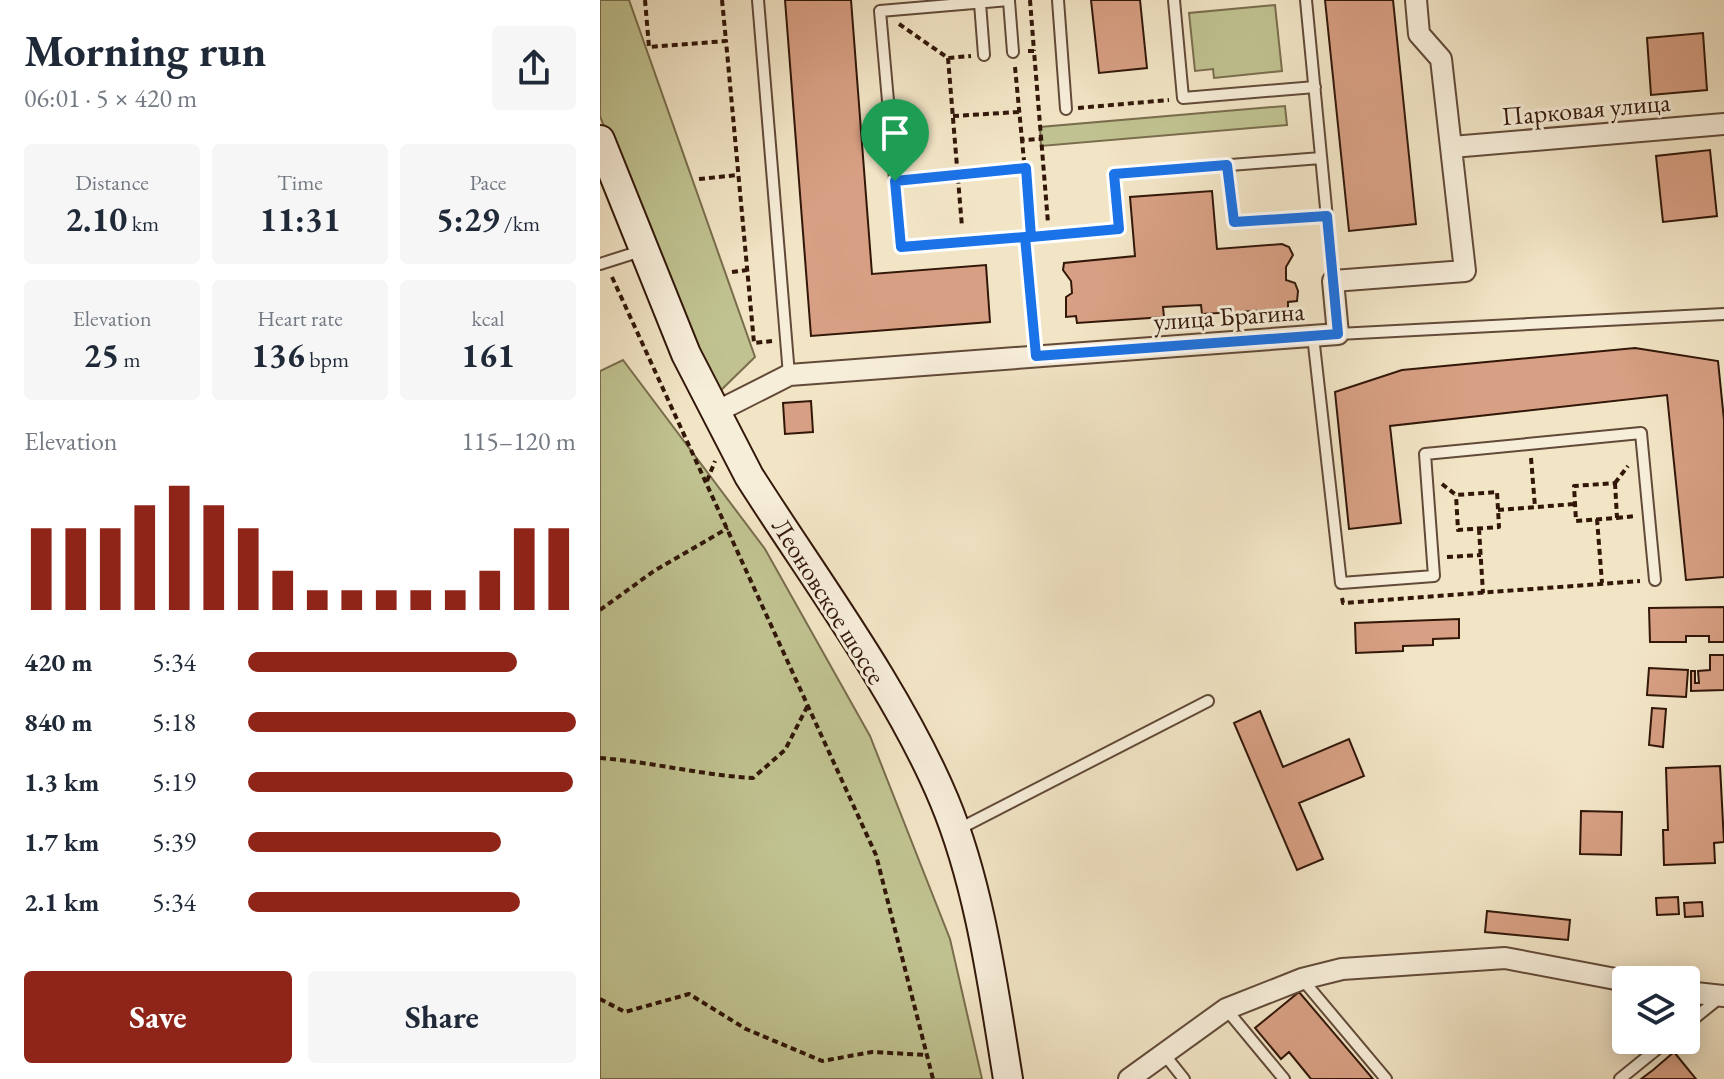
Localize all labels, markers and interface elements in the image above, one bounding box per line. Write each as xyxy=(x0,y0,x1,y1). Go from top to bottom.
text: Morning run xyxy=(24,22,266,79)
button: share xyxy=(492,26,576,110)
text: 06:01 · 5 × 420 m xyxy=(24,81,197,115)
street label: Парковая улица xyxy=(1500,85,1672,133)
pin xyxy=(861,99,929,181)
icon: arrive xyxy=(873,111,917,155)
text: Distance xyxy=(75,168,149,197)
text: Time xyxy=(277,168,323,197)
text: Pace xyxy=(470,168,506,197)
text: 2.10 xyxy=(65,197,127,241)
text: 11:31 xyxy=(259,197,341,241)
text: 5:29 xyxy=(436,197,499,241)
text: km xyxy=(127,209,159,238)
text: /km xyxy=(499,209,540,238)
street label: улица Брагина xyxy=(1152,294,1306,338)
text: Elevation xyxy=(72,304,152,333)
text: Heart rate xyxy=(257,304,343,333)
text: kcal xyxy=(471,304,505,333)
text: 25 xyxy=(83,333,119,377)
text: 136 xyxy=(251,333,305,377)
text: 161 xyxy=(461,333,515,377)
text: m xyxy=(119,345,141,374)
text: bpm xyxy=(305,345,349,374)
text: Elevation xyxy=(24,424,118,458)
text: 115–120 m xyxy=(461,424,576,458)
street label: Леоновское шоссе xyxy=(764,511,894,691)
text: 420 m xyxy=(24,645,92,679)
text: 5:34 xyxy=(152,645,196,679)
text: 840 m xyxy=(24,705,92,739)
text: 5:18 xyxy=(152,705,196,739)
text: 1.3 km xyxy=(24,765,99,799)
text: 5:19 xyxy=(152,765,196,799)
text: 1.7 km xyxy=(24,825,99,859)
text: 5:39 xyxy=(152,825,196,859)
text: 2.1 km xyxy=(24,885,99,919)
text: 5:34 xyxy=(152,885,196,919)
map controls xyxy=(1612,966,1700,1054)
button: layers xyxy=(1612,966,1700,1054)
button: Save xyxy=(24,971,292,1063)
button: Share xyxy=(308,971,576,1063)

